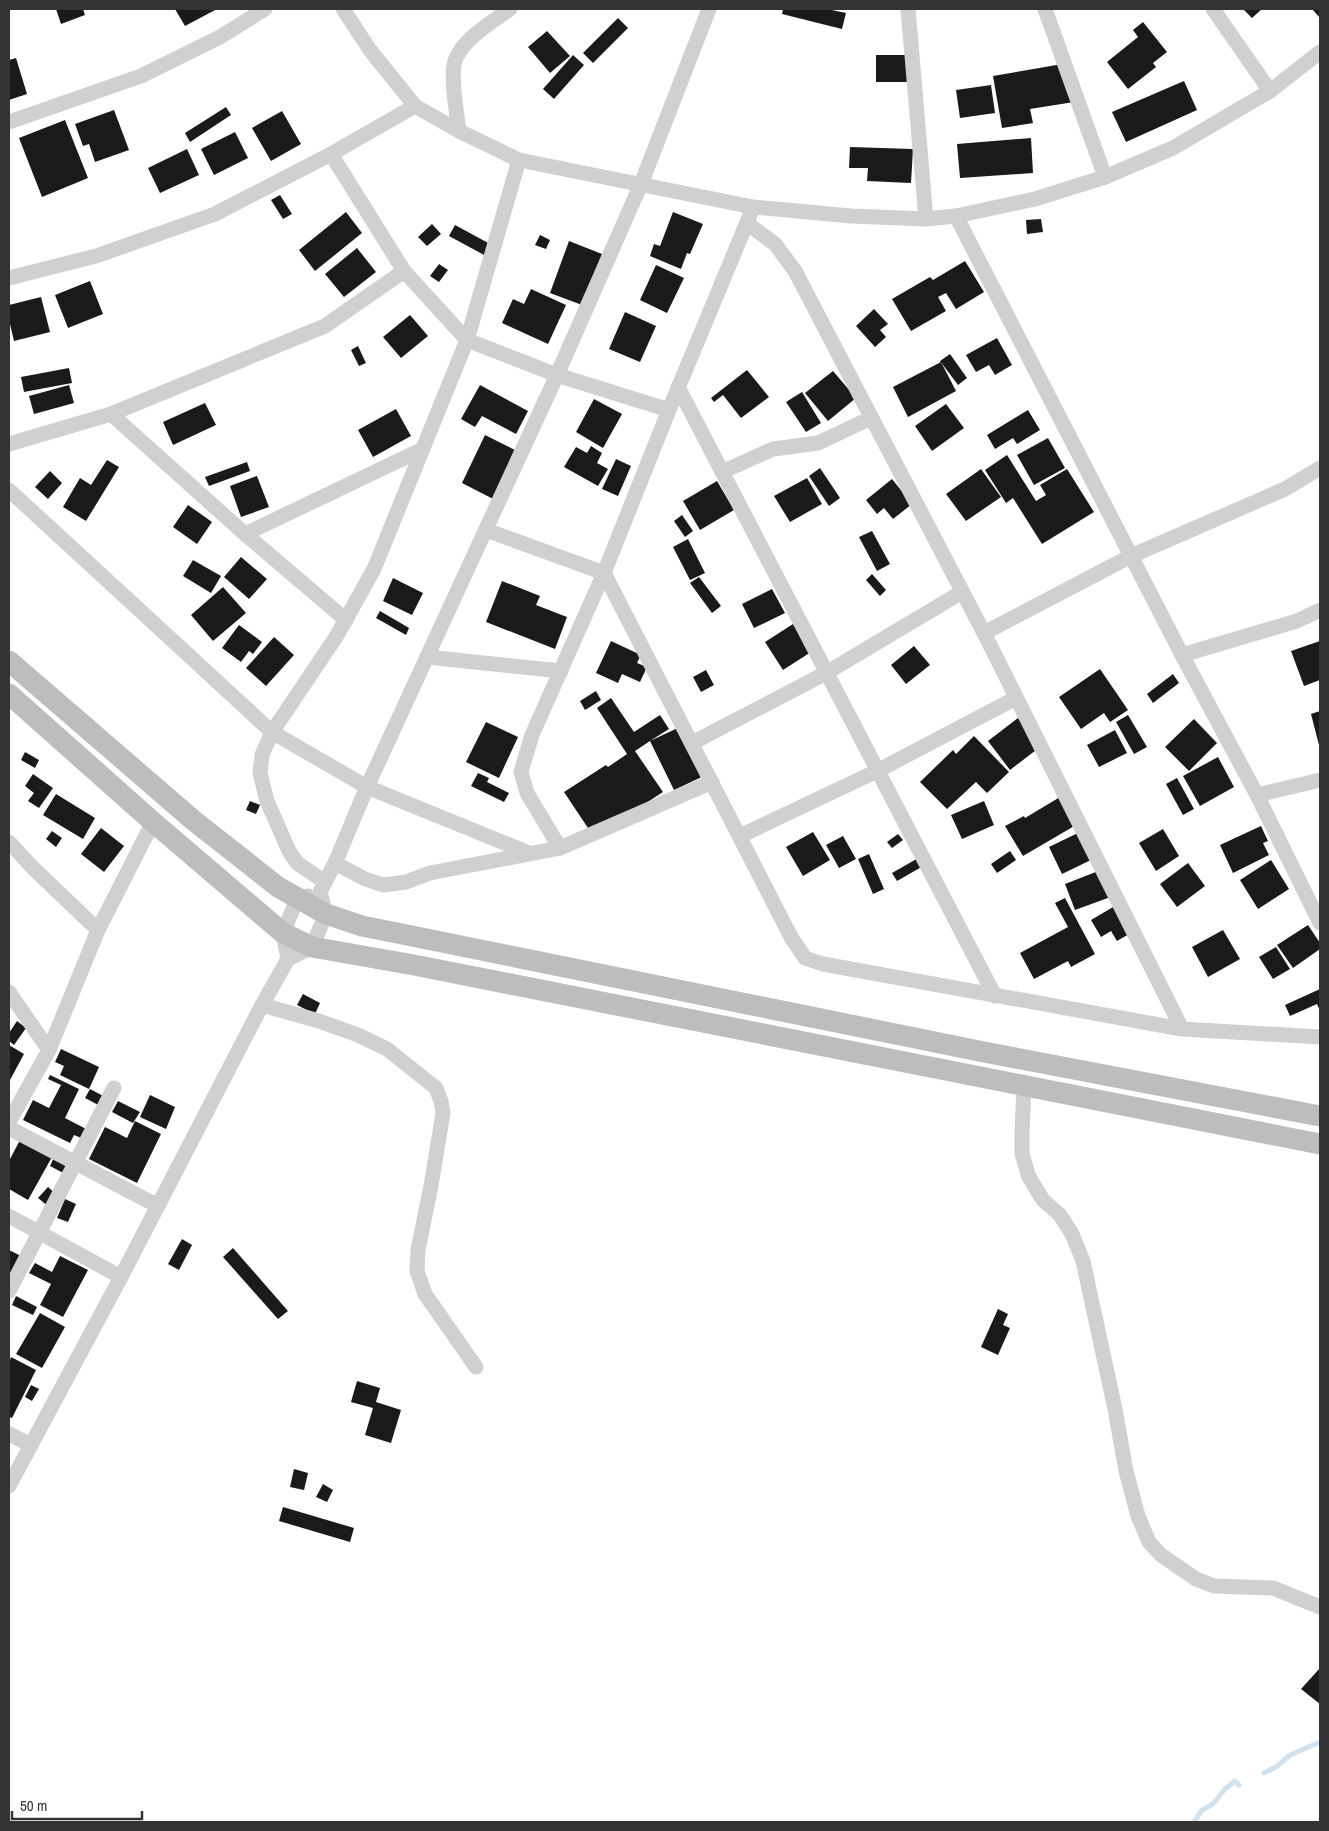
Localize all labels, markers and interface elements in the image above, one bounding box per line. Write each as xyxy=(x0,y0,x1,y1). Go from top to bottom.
scale bar xyxy=(12,1788,142,1820)
text: 50 m xyxy=(20,1795,47,1816)

